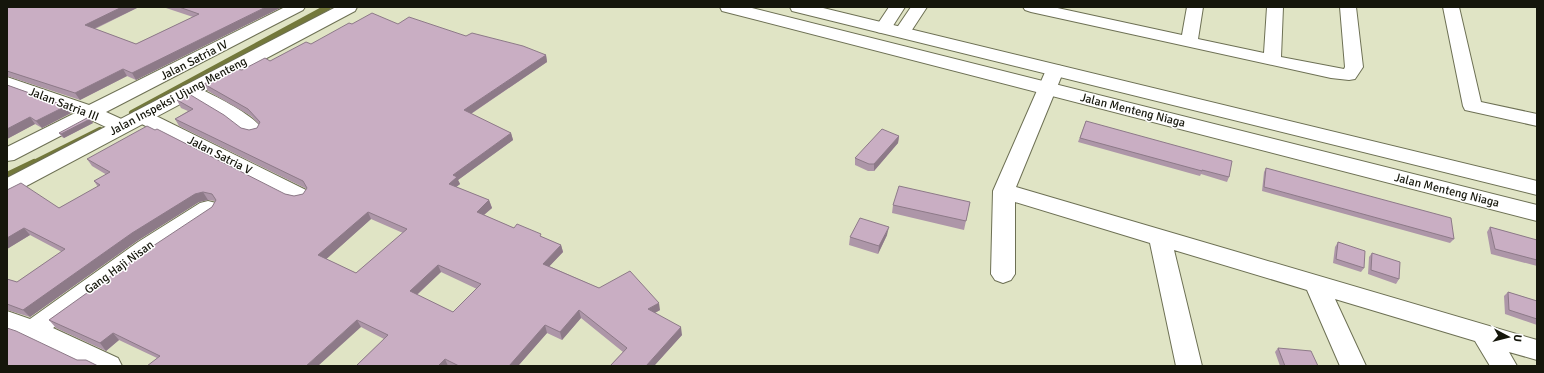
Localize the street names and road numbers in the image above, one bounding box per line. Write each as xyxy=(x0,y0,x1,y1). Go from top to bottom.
street label: Jalan Satria IV xyxy=(158,37,231,84)
street label: Jalan Inspeksi Ujung Menteng xyxy=(107,54,250,139)
street label: Jalan Satria III xyxy=(27,84,101,125)
street label: Jalan Menteng Niaga xyxy=(1079,90,1187,131)
street label: Jalan Satria V xyxy=(185,133,255,178)
street label: Jalan Menteng Niaga xyxy=(1393,170,1501,211)
street label: Gang Haji Nisan xyxy=(82,237,157,298)

